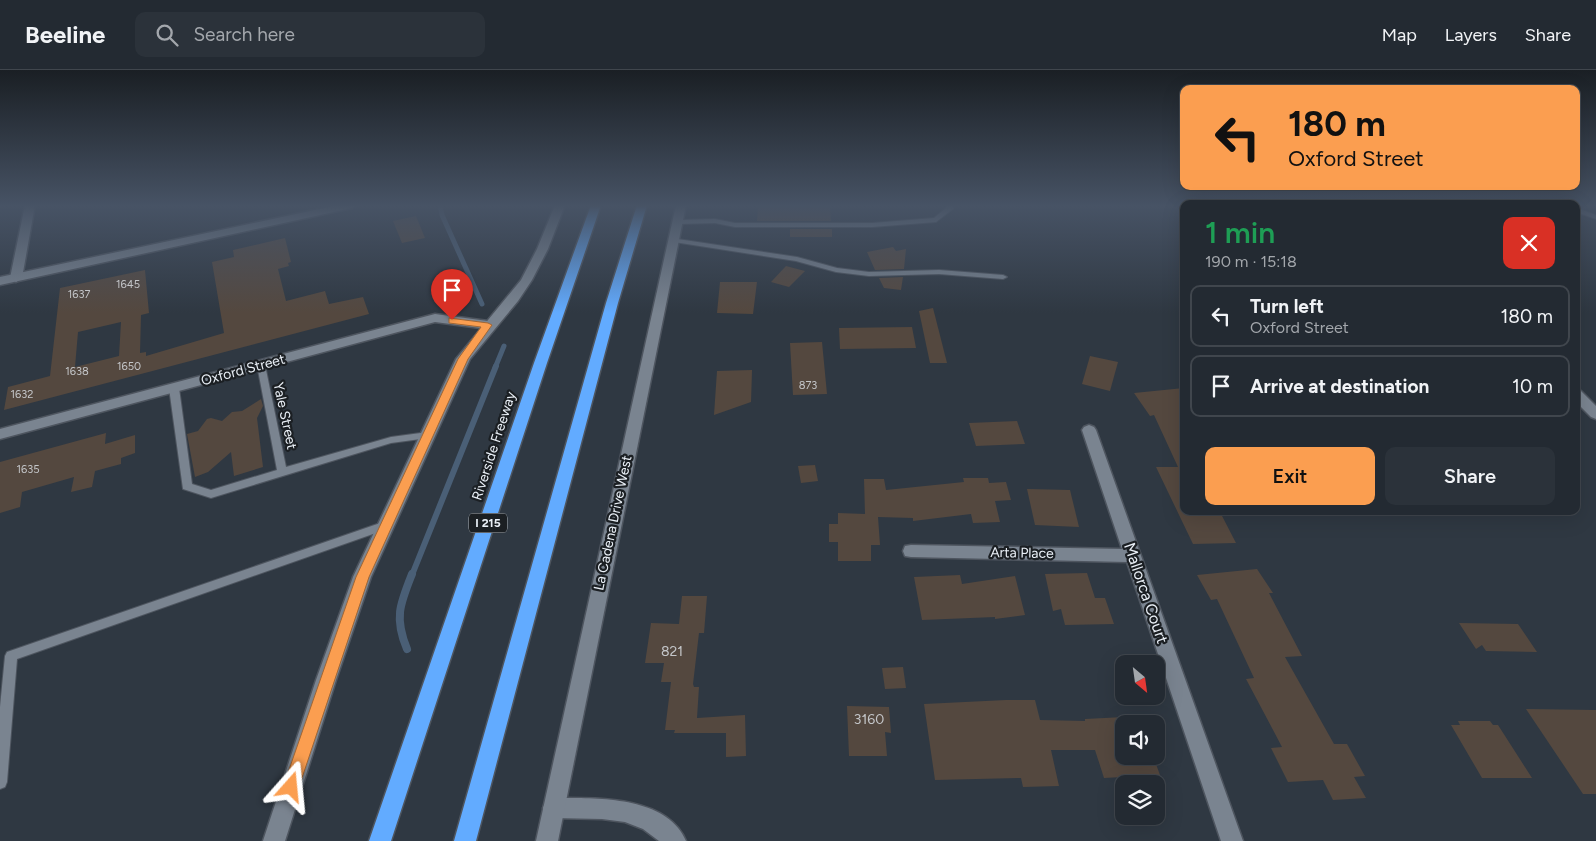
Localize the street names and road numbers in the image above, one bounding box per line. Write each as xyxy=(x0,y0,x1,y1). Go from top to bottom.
street label: Oxford Street xyxy=(199,351,287,389)
street label: Yale Street xyxy=(270,381,300,451)
street label: Riverside Freeway xyxy=(468,389,520,502)
street label: La Cadena Drive West xyxy=(590,454,636,592)
road number: I 215 xyxy=(469,513,507,532)
street label: Mallorca Court xyxy=(1120,540,1172,646)
street label: Arta Place xyxy=(990,544,1054,562)

